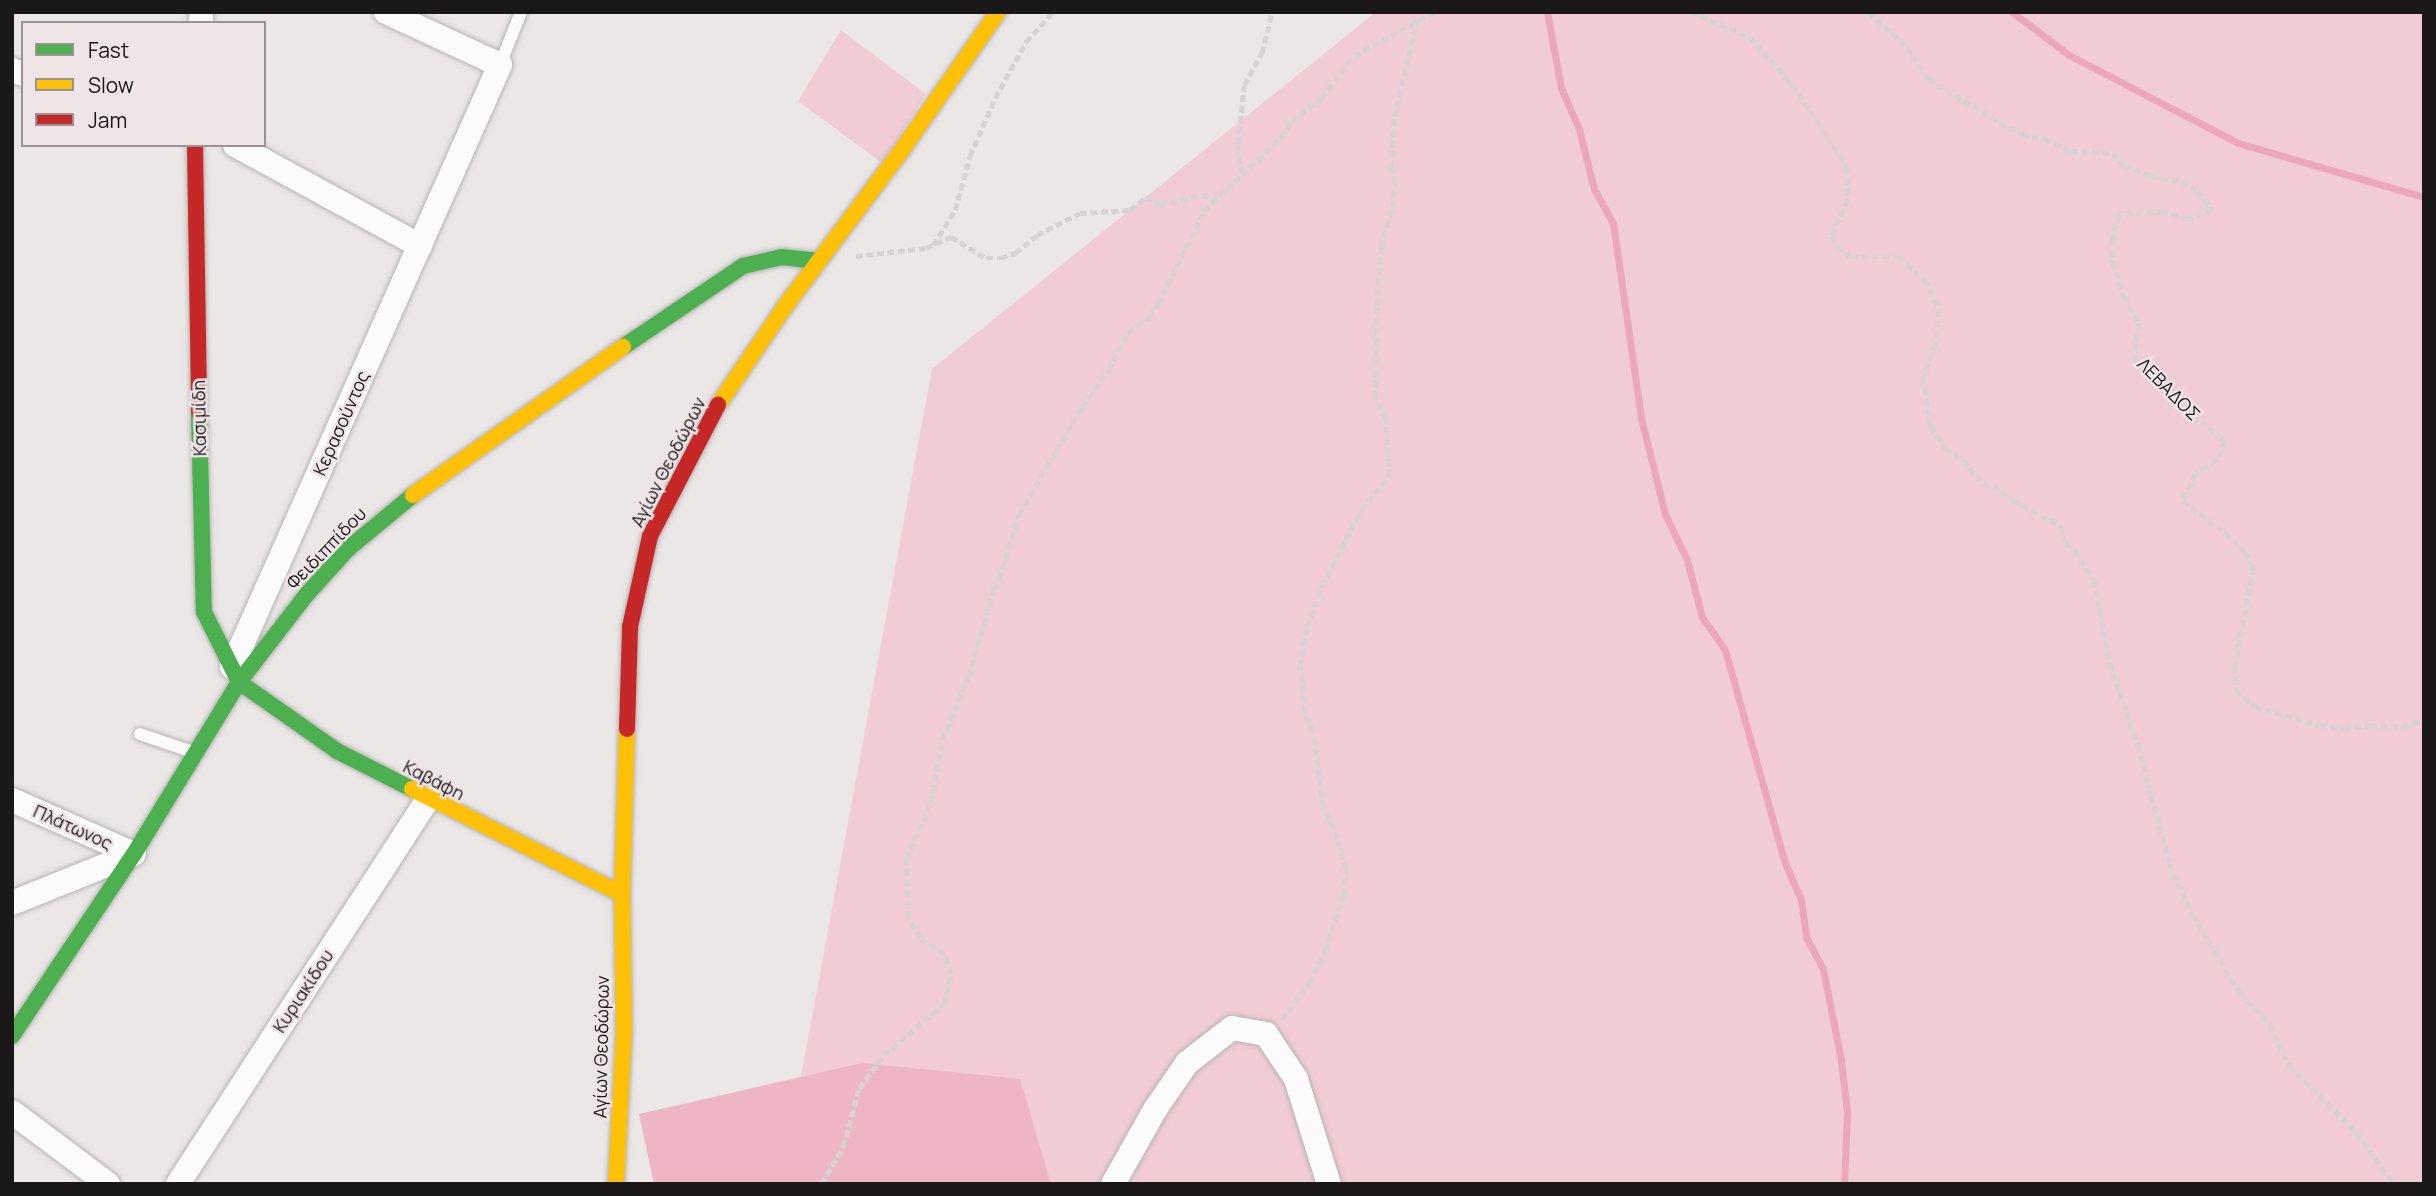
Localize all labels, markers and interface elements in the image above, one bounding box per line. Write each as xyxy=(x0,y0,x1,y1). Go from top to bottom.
legend xyxy=(21,21,266,147)
text: Fast xyxy=(88,36,129,64)
text: Slow xyxy=(88,71,134,99)
text: Jam xyxy=(88,106,127,134)
street label: ΛΕΒΑΔΟΣ xyxy=(2133,353,2205,425)
street label: Κερασούντος xyxy=(308,367,374,479)
street label: Κασιμίδη xyxy=(188,380,210,456)
street label: Αγίων Θεοδώρων xyxy=(626,393,710,531)
street label: Φειδιππίδου xyxy=(282,503,370,593)
street label: Καβάφη xyxy=(400,755,468,805)
street label: Πλάτωνος xyxy=(30,800,116,854)
street label: Κυριακίδου xyxy=(268,945,338,1037)
street label: Αγίων Θεοδώρων xyxy=(589,975,613,1119)

